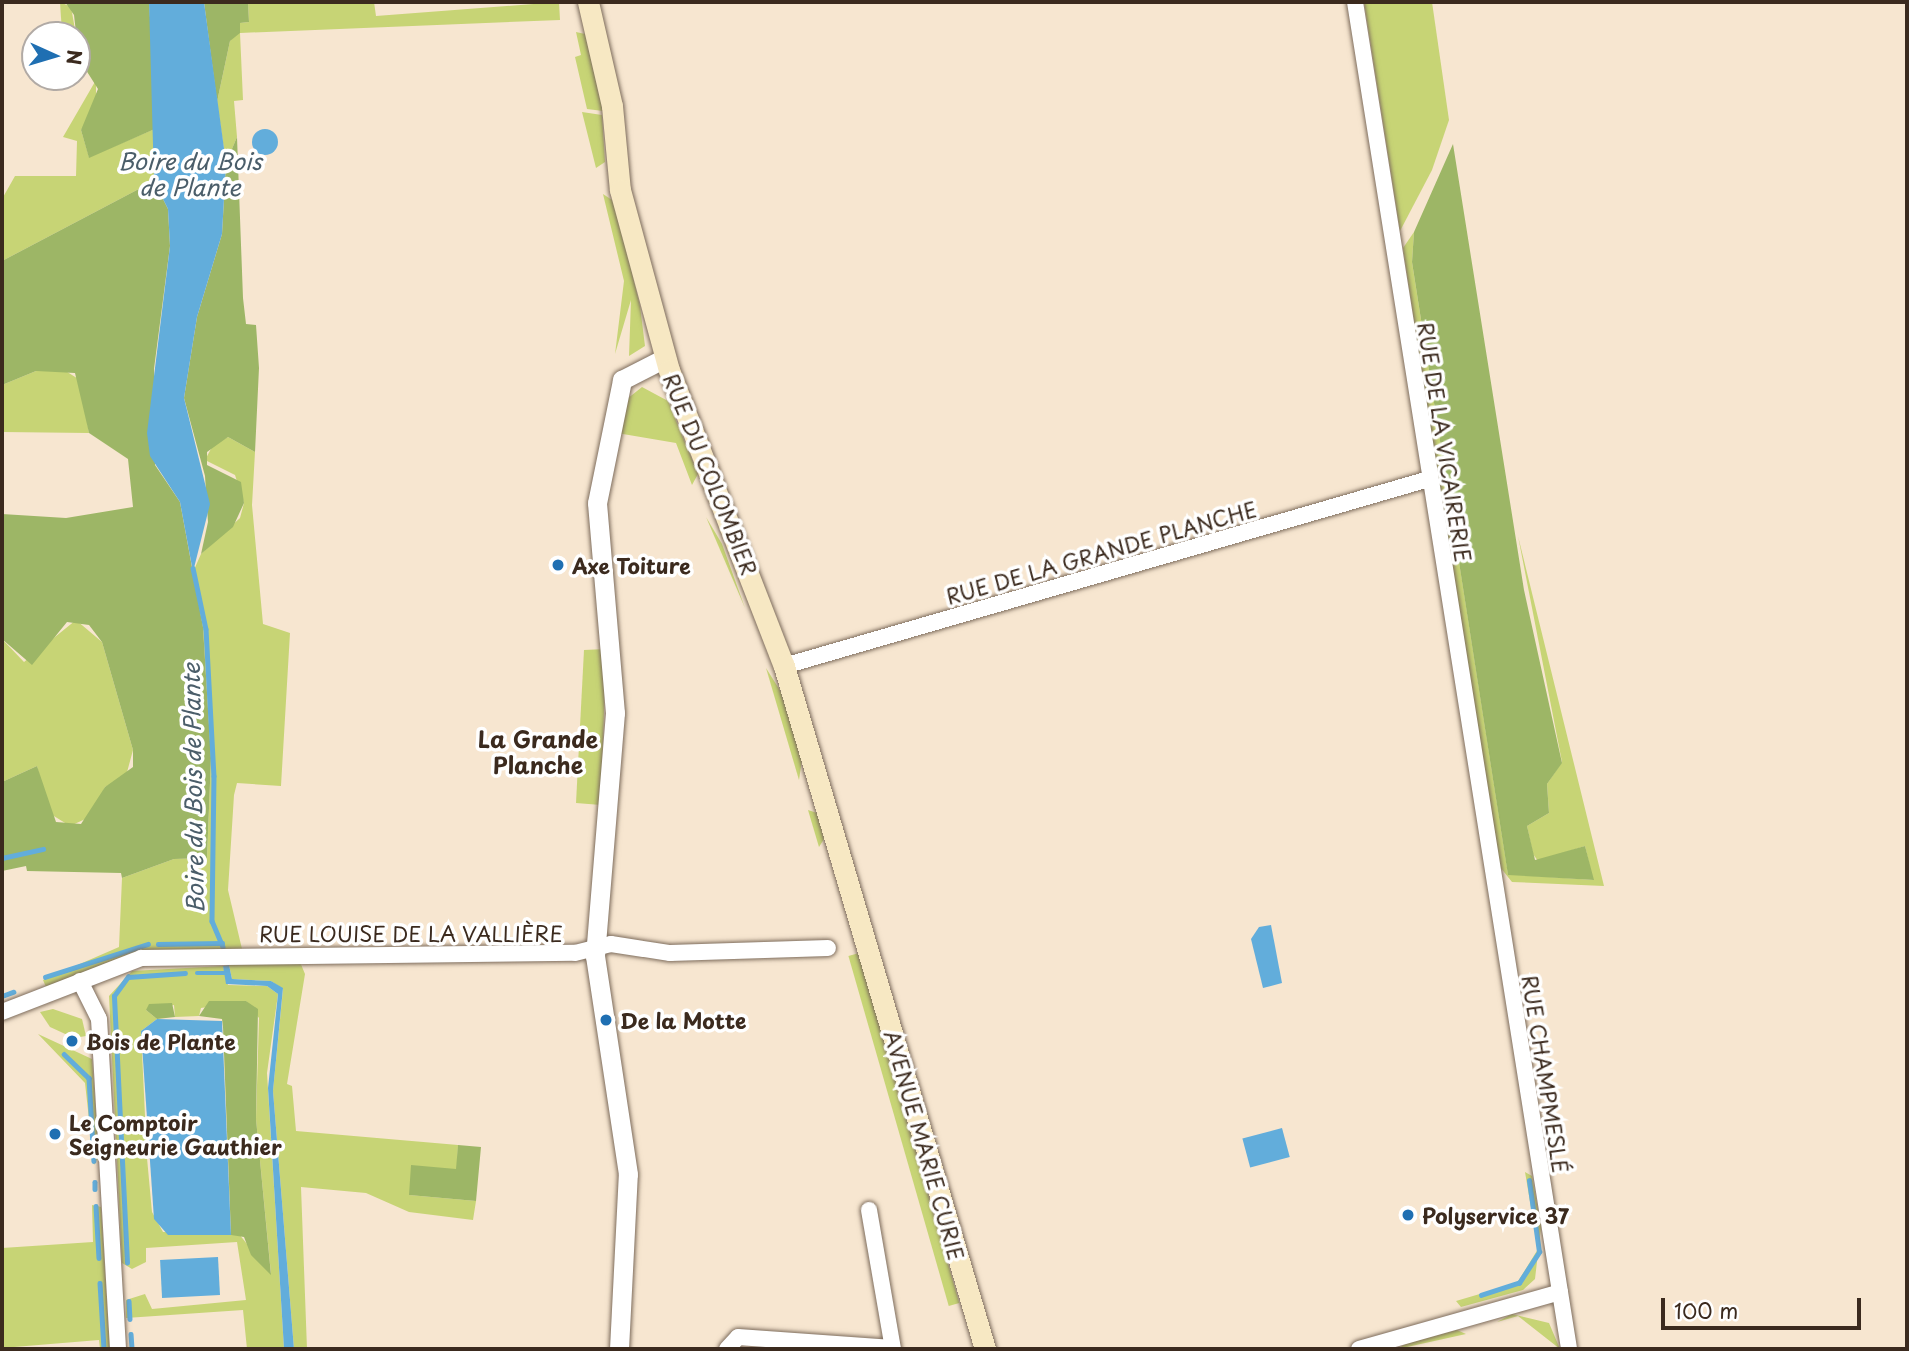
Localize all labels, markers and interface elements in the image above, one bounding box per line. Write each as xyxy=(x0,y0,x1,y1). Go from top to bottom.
north arrow xyxy=(21,21,91,91)
text: N xyxy=(60,49,89,66)
water label: Boire du Bois de Plante xyxy=(117,147,263,201)
street label: RUE DE LA VICAIRERIE xyxy=(1414,320,1476,564)
street label: RUE DU COLOMBIER xyxy=(659,368,763,580)
street label: RUE DE LA GRANDE PLANCHE xyxy=(941,495,1261,609)
place label: Axe Toiture xyxy=(572,552,693,578)
marker: Axe Toiture xyxy=(550,557,566,573)
water label: Boire du Bois de Plante xyxy=(177,660,209,916)
district label: La Grande Planche xyxy=(477,725,599,779)
street label: RUE LOUISE DE LA VALLIÈRE xyxy=(258,920,564,946)
street label: RUE CHAMPMESLÉ xyxy=(1518,972,1574,1176)
place label: De la Motte xyxy=(620,1007,745,1033)
marker: De la Motte xyxy=(598,1012,614,1028)
street label: AVENUE MARIE CURIE xyxy=(880,1026,970,1264)
place label: Bois de Plante xyxy=(86,1028,236,1054)
marker: Bois de Plante xyxy=(64,1033,80,1049)
place label: Le Comptoir Seigneurie Gauthier xyxy=(69,1109,282,1159)
marker: Le Comptoir Seigneurie Gauthier xyxy=(47,1126,63,1142)
place label: Polyservice 37 xyxy=(1422,1202,1570,1228)
marker: Polyservice 37 xyxy=(1400,1207,1416,1223)
scale bar xyxy=(1664,1284,1864,1328)
text: 100 m xyxy=(1674,1294,1738,1326)

